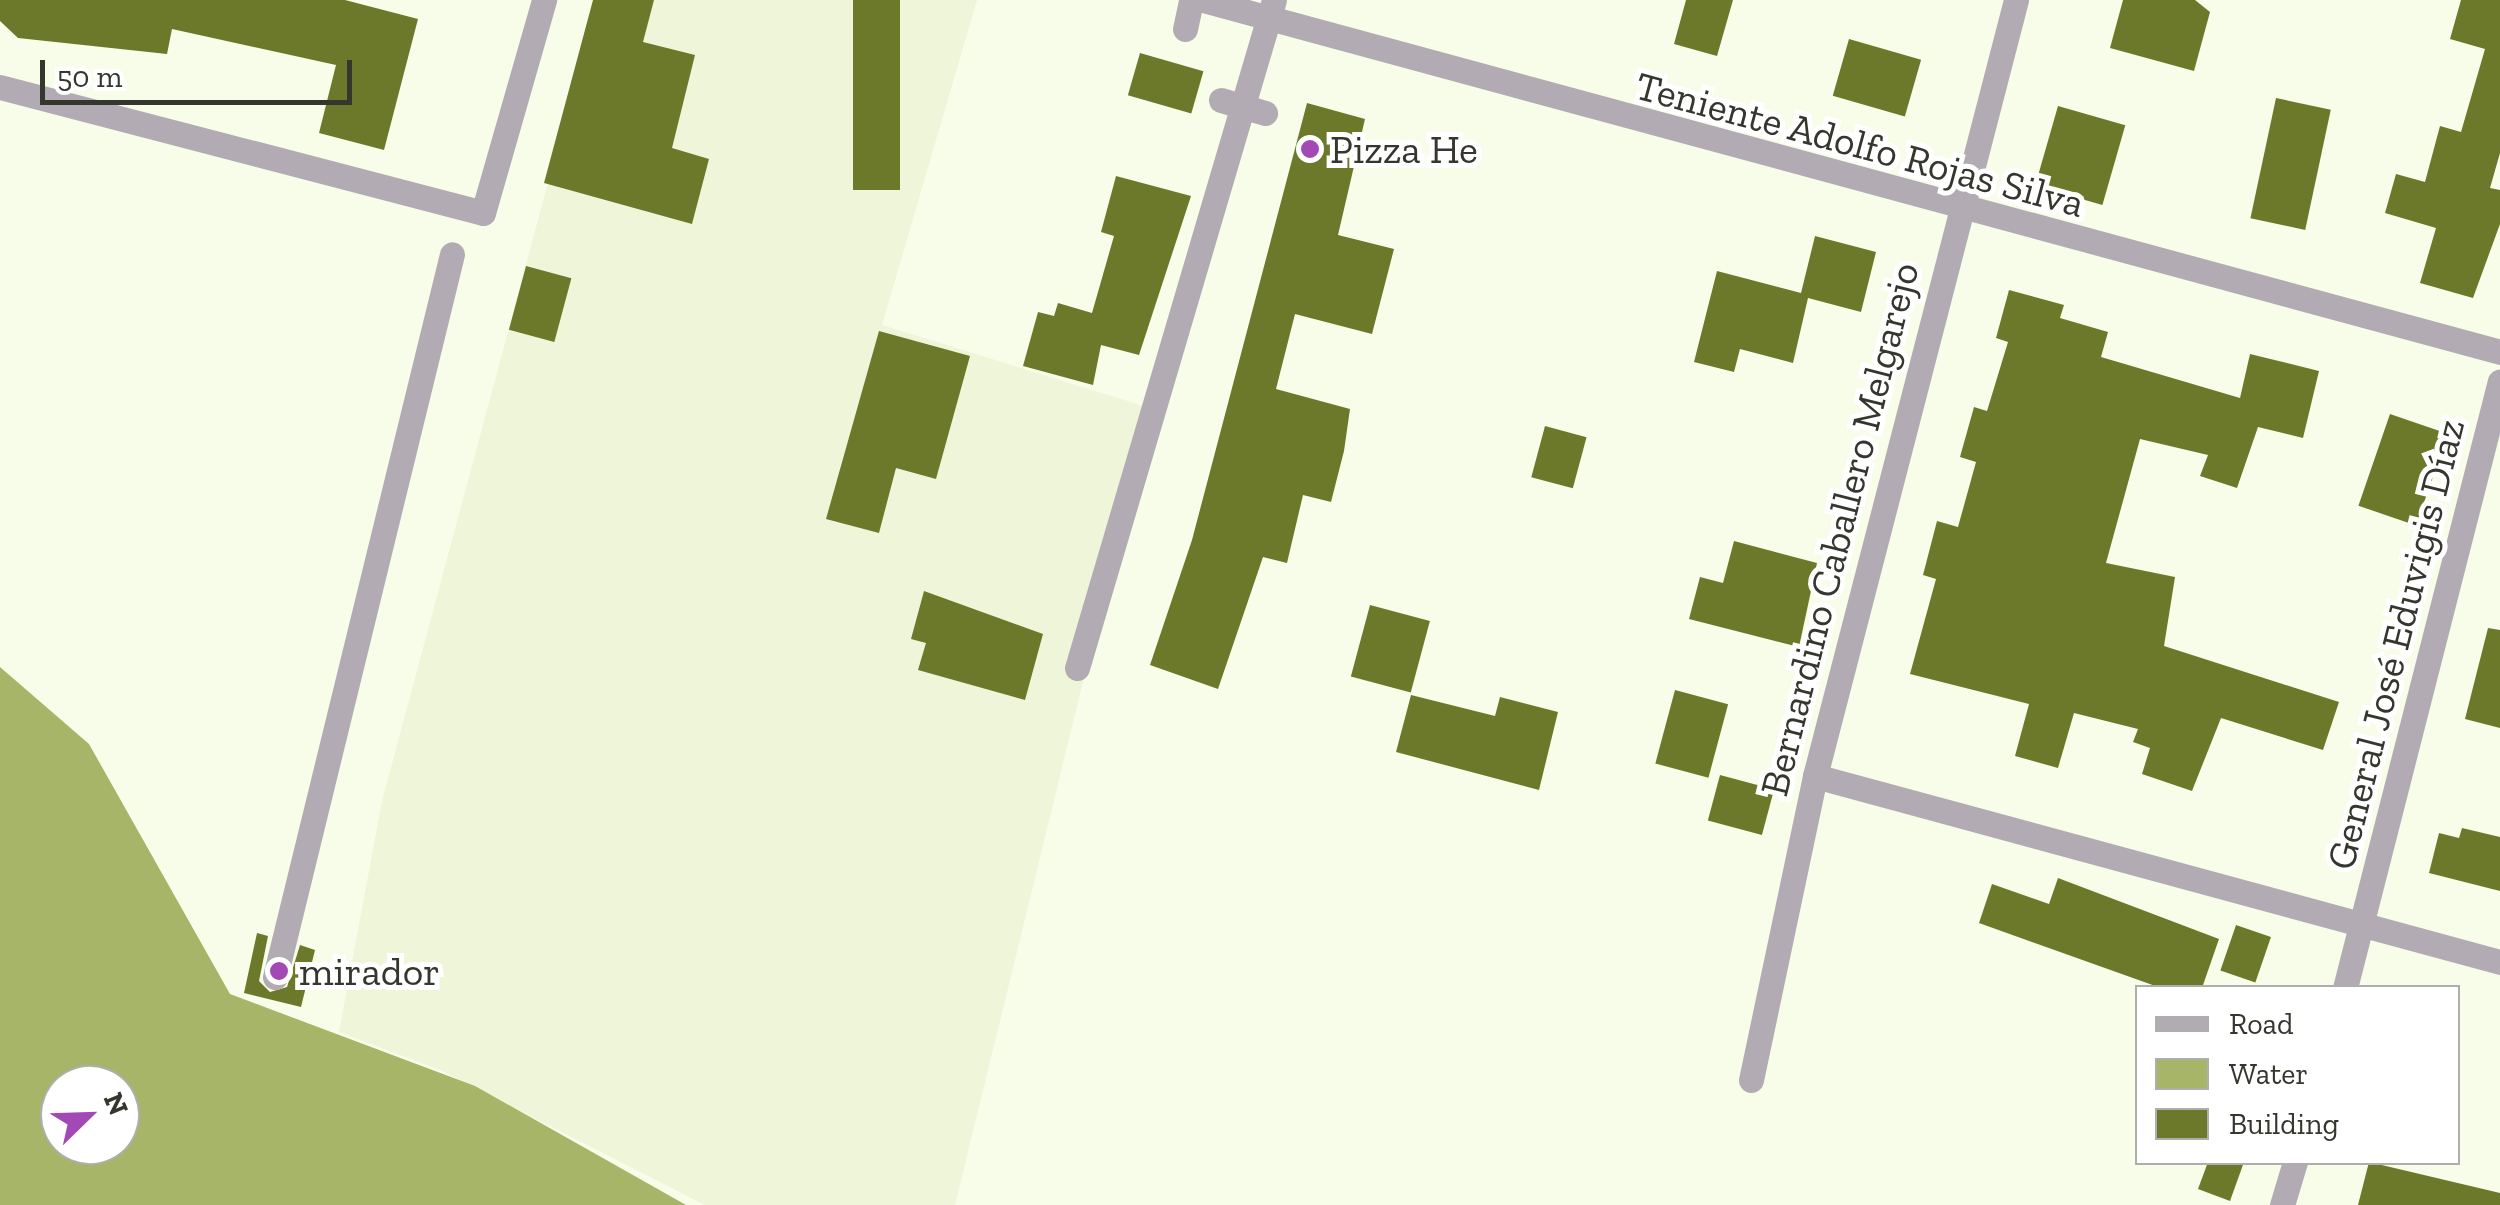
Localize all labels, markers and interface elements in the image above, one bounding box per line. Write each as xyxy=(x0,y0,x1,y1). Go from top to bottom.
scale bar xyxy=(45,40,358,102)
text: 50 m xyxy=(57,59,122,95)
street label: Teniente Adolfo Rojas Silva xyxy=(1630,61,2090,227)
place label: Pizza He xyxy=(1330,125,1478,173)
marker: Pizza He xyxy=(1299,138,1321,160)
street label: Bernardino Caballero Melgarejo xyxy=(1749,257,1929,801)
street label: General José Eduvigis Díaz xyxy=(2316,414,2474,874)
place label: mirador xyxy=(299,947,440,995)
marker: mirador xyxy=(268,960,290,982)
legend xyxy=(2135,985,2460,1165)
text: Road xyxy=(2229,1006,2294,1042)
text: Water xyxy=(2229,1056,2308,1092)
north arrow xyxy=(40,1065,140,1165)
text: N xyxy=(97,1088,136,1120)
text: Building xyxy=(2229,1106,2339,1142)

